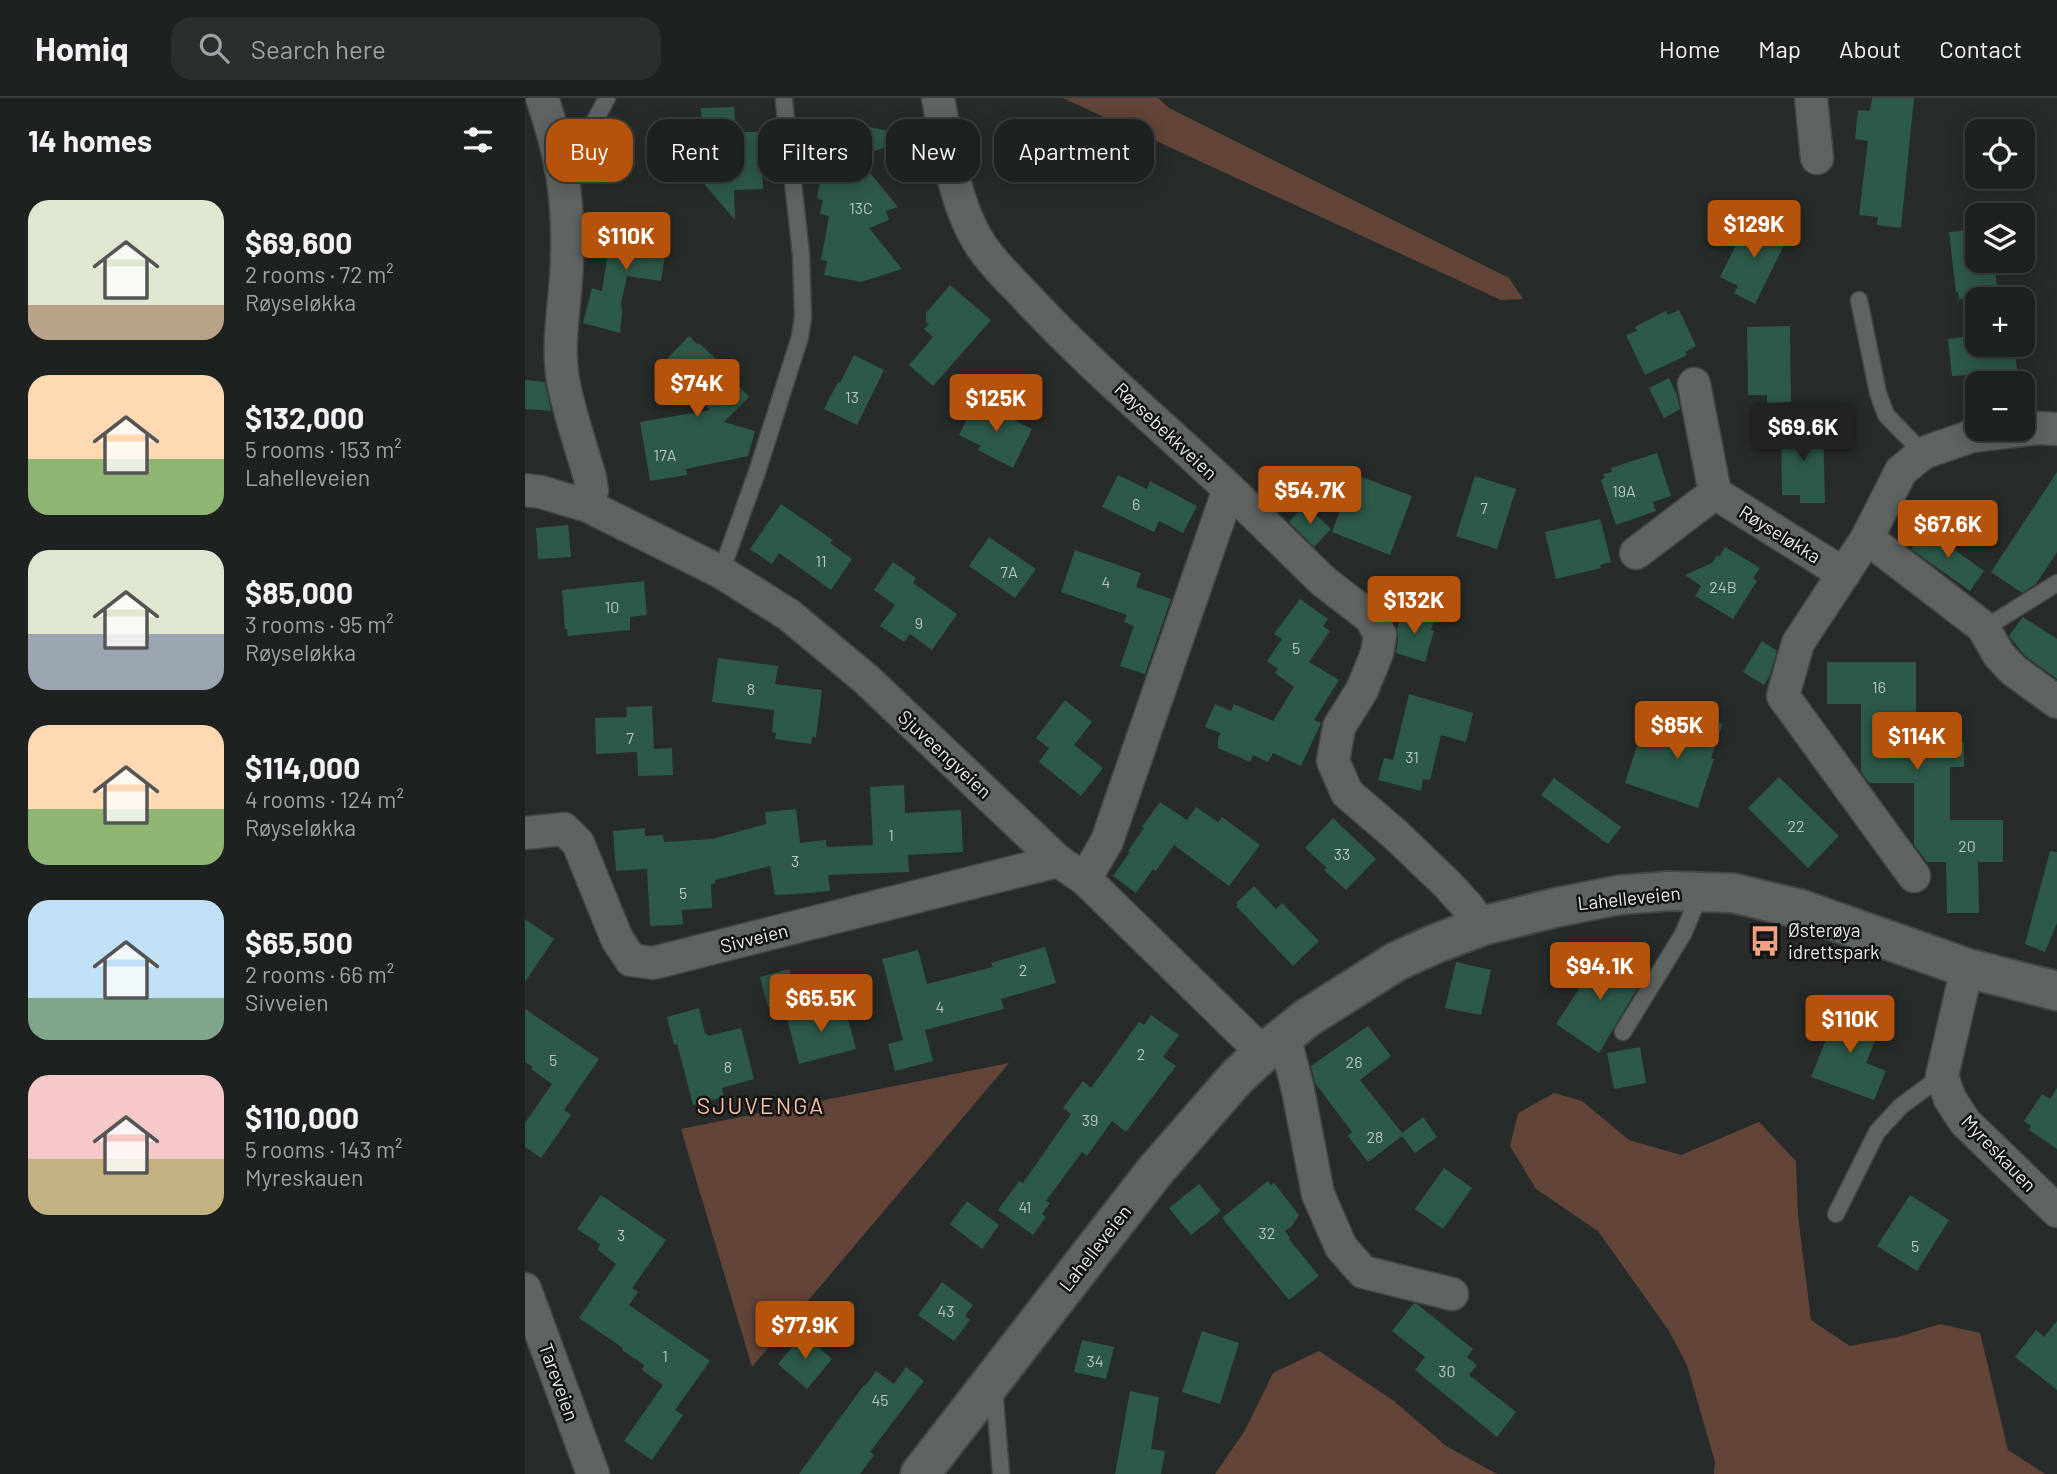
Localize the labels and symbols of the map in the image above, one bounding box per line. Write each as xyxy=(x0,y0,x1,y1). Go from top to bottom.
house number: 13C xyxy=(849,198,873,217)
pin: $129K xyxy=(1705,200,1803,260)
pin: $110K xyxy=(577,212,675,272)
pin: $74K xyxy=(656,360,738,419)
pin: $125K xyxy=(947,374,1045,434)
street label: Røysebekkveien xyxy=(1110,377,1222,484)
house number: 13 xyxy=(845,387,859,406)
pin: $69.6K xyxy=(1746,404,1860,463)
house number: 17A xyxy=(654,445,677,464)
pin: $54.7K xyxy=(1253,466,1367,526)
house number: 19A xyxy=(1612,481,1636,500)
house number: 6 xyxy=(1132,494,1140,513)
house number: 7 xyxy=(1480,498,1488,517)
street label: Røyseløkka xyxy=(1735,500,1825,568)
pin: $67.6K xyxy=(1891,500,2005,560)
house number: 11 xyxy=(815,551,827,570)
house number: 7A xyxy=(1000,562,1018,581)
house number: 4 xyxy=(1102,572,1110,591)
pin: $132K xyxy=(1365,576,1463,636)
house number: 24B xyxy=(1709,577,1737,596)
house number: 10 xyxy=(605,597,619,616)
house number: 9 xyxy=(915,613,923,632)
house number: 5 xyxy=(1292,638,1300,657)
house number: 16 xyxy=(1872,677,1886,696)
house number: 8 xyxy=(747,679,755,698)
pin: $85K xyxy=(1636,702,1718,761)
street label: Sjuveengveien xyxy=(894,705,997,803)
pin: $114K xyxy=(1868,712,1966,772)
house number: 7 xyxy=(626,728,634,747)
house number: 31 xyxy=(1405,747,1419,766)
house number: 22 xyxy=(1787,816,1805,835)
house number: 1 xyxy=(888,825,894,844)
house number: 20 xyxy=(1958,836,1976,855)
house number: 33 xyxy=(1334,844,1350,863)
house number: 3 xyxy=(791,851,799,870)
street label: Lahelleveien xyxy=(1576,881,1682,914)
house number: 5 xyxy=(679,883,687,902)
street label: Sivveien xyxy=(718,918,790,957)
place label: Østerøya idrettspark xyxy=(1788,918,1880,963)
bus stop icon: Østerøya idrettspark xyxy=(1748,924,1782,958)
pin: $94.1K xyxy=(1543,942,1657,1002)
house number: 2 xyxy=(1019,960,1027,979)
pin: $65.5K xyxy=(764,974,878,1034)
pin: $110K xyxy=(1801,996,1899,1055)
house number: 4 xyxy=(936,997,944,1016)
house number: 2 xyxy=(1137,1044,1145,1063)
house number: 5 xyxy=(549,1050,557,1069)
house number: 26 xyxy=(1346,1052,1362,1071)
house number: 8 xyxy=(724,1057,732,1076)
district label: SJUVENGA xyxy=(697,1091,825,1119)
street label: Myreskauen xyxy=(1957,1109,2042,1196)
house number: 39 xyxy=(1082,1110,1098,1129)
house number: 28 xyxy=(1367,1127,1383,1146)
house number: 41 xyxy=(1019,1197,1031,1216)
street label: Lahelleveien xyxy=(1054,1200,1135,1296)
house number: 32 xyxy=(1259,1223,1275,1242)
house number: 3 xyxy=(617,1225,625,1244)
house number: 5 xyxy=(1911,1236,1919,1255)
house number: 43 xyxy=(937,1301,955,1320)
pin: $77.9K xyxy=(748,1302,862,1361)
street label: Tareveien xyxy=(535,1340,584,1424)
house number: 1 xyxy=(662,1346,668,1365)
house number: 34 xyxy=(1086,1351,1104,1370)
house number: 30 xyxy=(1438,1361,1456,1380)
house number: 45 xyxy=(871,1390,889,1409)

